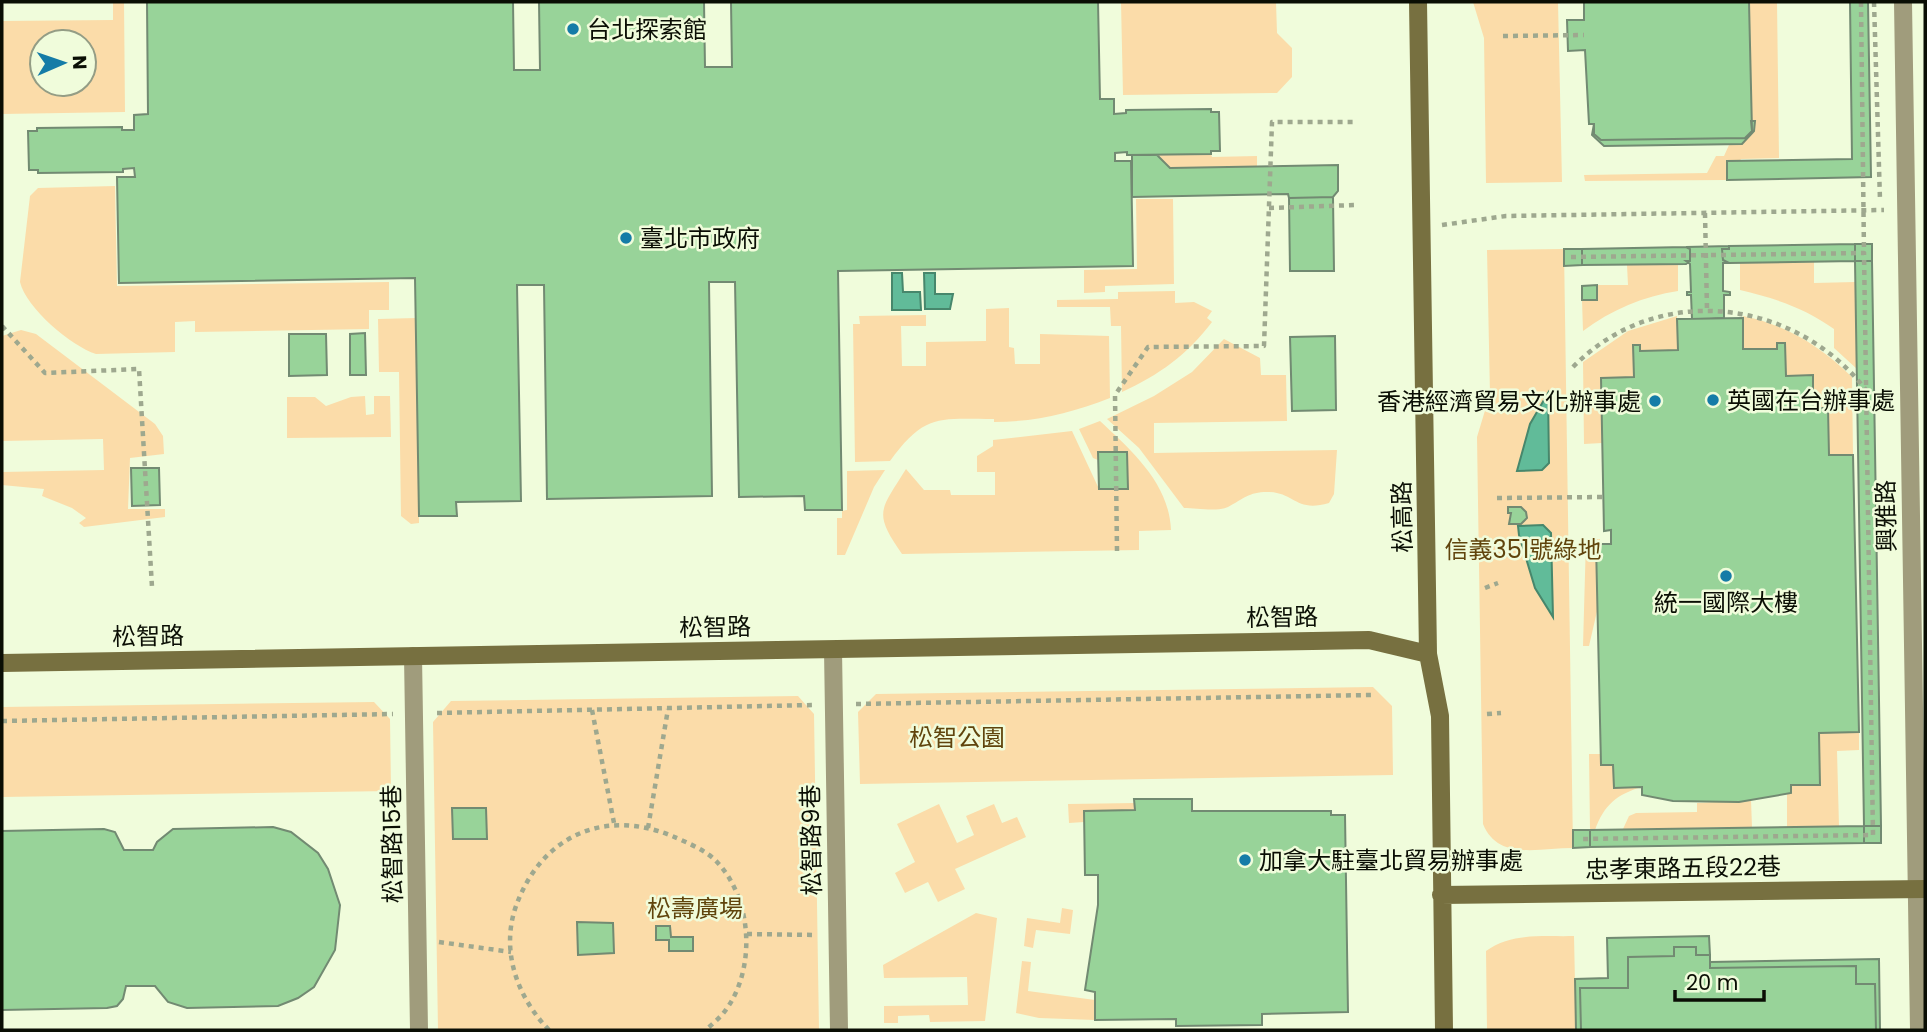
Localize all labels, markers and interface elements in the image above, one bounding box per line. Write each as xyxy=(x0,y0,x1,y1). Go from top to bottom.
place label: 台北探索館 xyxy=(587,13,707,46)
marker: 台北探索館 xyxy=(565,21,581,37)
north arrow xyxy=(28,28,98,98)
text: N xyxy=(66,55,93,70)
place label: 臺北市政府 xyxy=(640,222,760,255)
marker: 臺北市政府 xyxy=(618,230,634,246)
place label: 英國在台辦事處 xyxy=(1727,384,1895,417)
place label: 香港經濟貿易文化辦事處 xyxy=(1377,385,1641,418)
marker: 英國在台辦事處 xyxy=(1705,392,1721,408)
marker: 香港經濟貿易文化辦事處 xyxy=(1647,393,1663,409)
street label: 興雅路 xyxy=(1869,480,1903,552)
street label: 松高路 xyxy=(1385,481,1419,553)
park label: 信義351號綠地 xyxy=(1445,533,1601,566)
marker: 統一國際大樓 xyxy=(1718,568,1734,584)
place label: 統一國際大樓 xyxy=(1654,586,1798,619)
street label: 松智路 xyxy=(1246,600,1318,634)
street label: 松智路 xyxy=(679,610,751,644)
street label: 松智路 xyxy=(112,619,184,653)
park label: 松智公園 xyxy=(909,721,1005,754)
street label: 松智路15巷 xyxy=(374,784,410,904)
street label: 松智路9巷 xyxy=(794,784,828,896)
place label: 加拿大駐臺北貿易辦事處 xyxy=(1259,844,1523,877)
street label: 忠孝東路五段22巷 xyxy=(1585,850,1781,886)
marker: 加拿大駐臺北貿易辦事處 xyxy=(1237,852,1253,868)
park label: 松壽廣場 xyxy=(647,892,743,925)
scale bar xyxy=(1675,958,1764,1002)
text: 20 m xyxy=(1686,968,1739,997)

